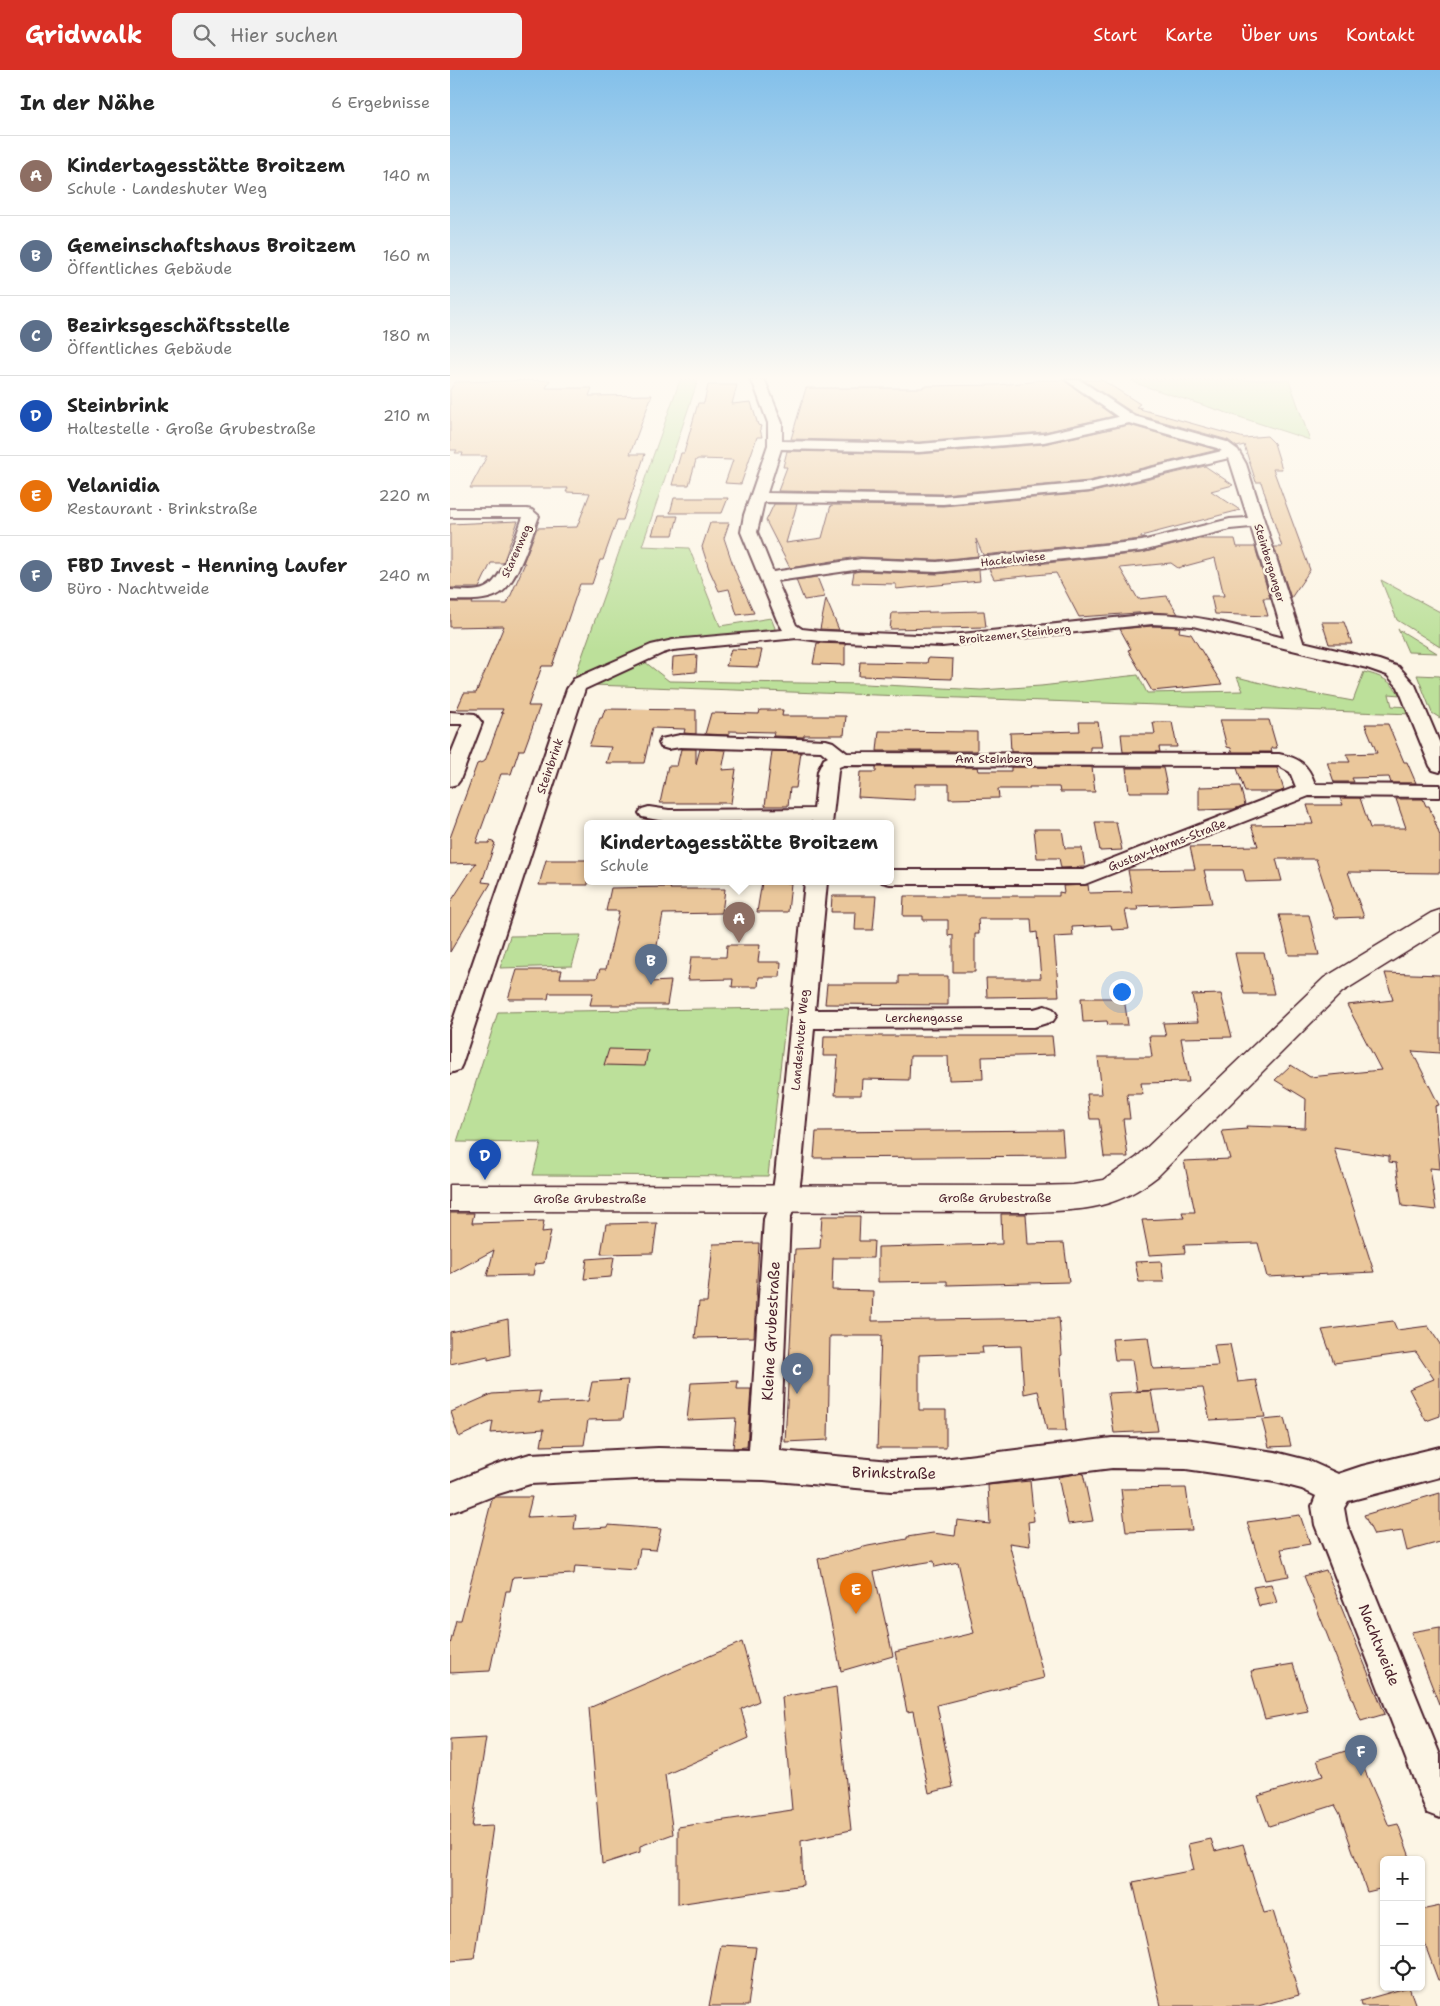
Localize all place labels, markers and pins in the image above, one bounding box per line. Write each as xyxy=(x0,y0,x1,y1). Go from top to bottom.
pin: A xyxy=(723,902,755,943)
pin: B xyxy=(635,944,667,985)
pin: D xyxy=(469,1139,501,1180)
pin: C xyxy=(781,1353,813,1394)
pin: E xyxy=(840,1573,872,1614)
pin: F xyxy=(1345,1735,1377,1776)

